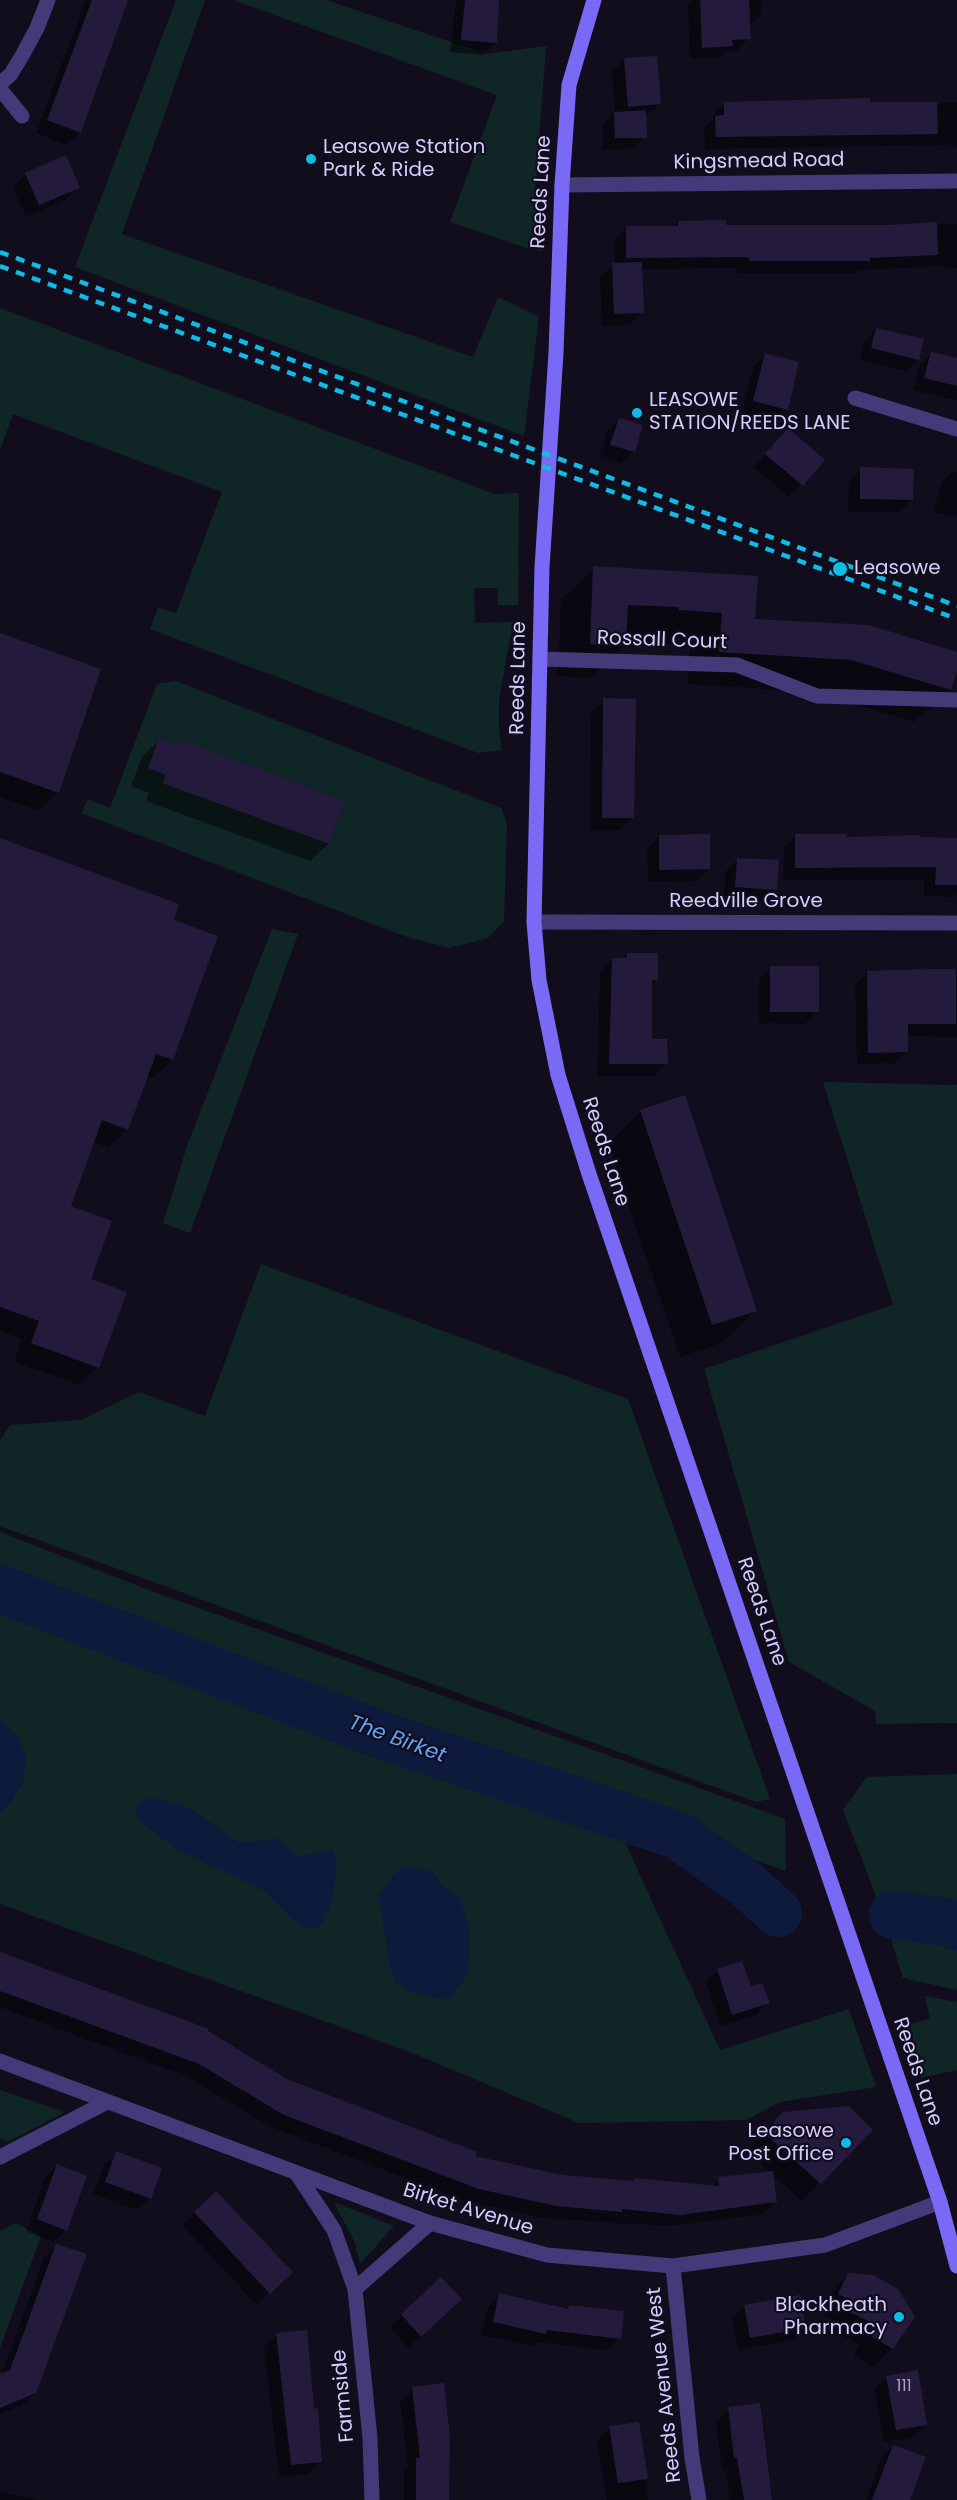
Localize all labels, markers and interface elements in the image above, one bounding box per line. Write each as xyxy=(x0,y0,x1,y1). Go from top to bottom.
street label: Reeds Lane xyxy=(527,135,557,249)
place label: Leasowe Station Park & Ride xyxy=(323,136,485,183)
street label: Kingsmead Road xyxy=(673,149,845,175)
marker: Leasowe Station Park & Ride xyxy=(304,152,318,166)
place label: LEASOWE STATION/REEDS LANE xyxy=(649,389,850,436)
marker: LEASOWE STATION/REEDS LANE xyxy=(630,406,644,420)
place label: Leasowe xyxy=(854,557,941,581)
marker: Leasowe xyxy=(831,560,849,578)
street label: Reeds Lane xyxy=(506,621,532,735)
street label: Rossall Court xyxy=(596,627,728,655)
street label: Reedville Grove xyxy=(669,890,823,914)
street label: Reeds Lane xyxy=(576,1094,634,1210)
street label: Reeds Lane xyxy=(731,1554,791,1670)
water label: The Birket xyxy=(345,1711,449,1769)
street label: Reeds Lane xyxy=(887,2014,947,2130)
place label: Leasowe Post Office xyxy=(728,2120,834,2167)
marker: Leasowe Post Office xyxy=(839,2136,853,2150)
street label: Birket Avenue xyxy=(400,2179,536,2241)
street label: Reeds Avenue West xyxy=(643,2286,687,2484)
place label: Blackheath Pharmacy xyxy=(775,2294,887,2341)
marker: Blackheath Pharmacy xyxy=(892,2310,906,2324)
street label: Farmside xyxy=(328,2349,360,2443)
house number: 111 xyxy=(896,2377,912,2397)

